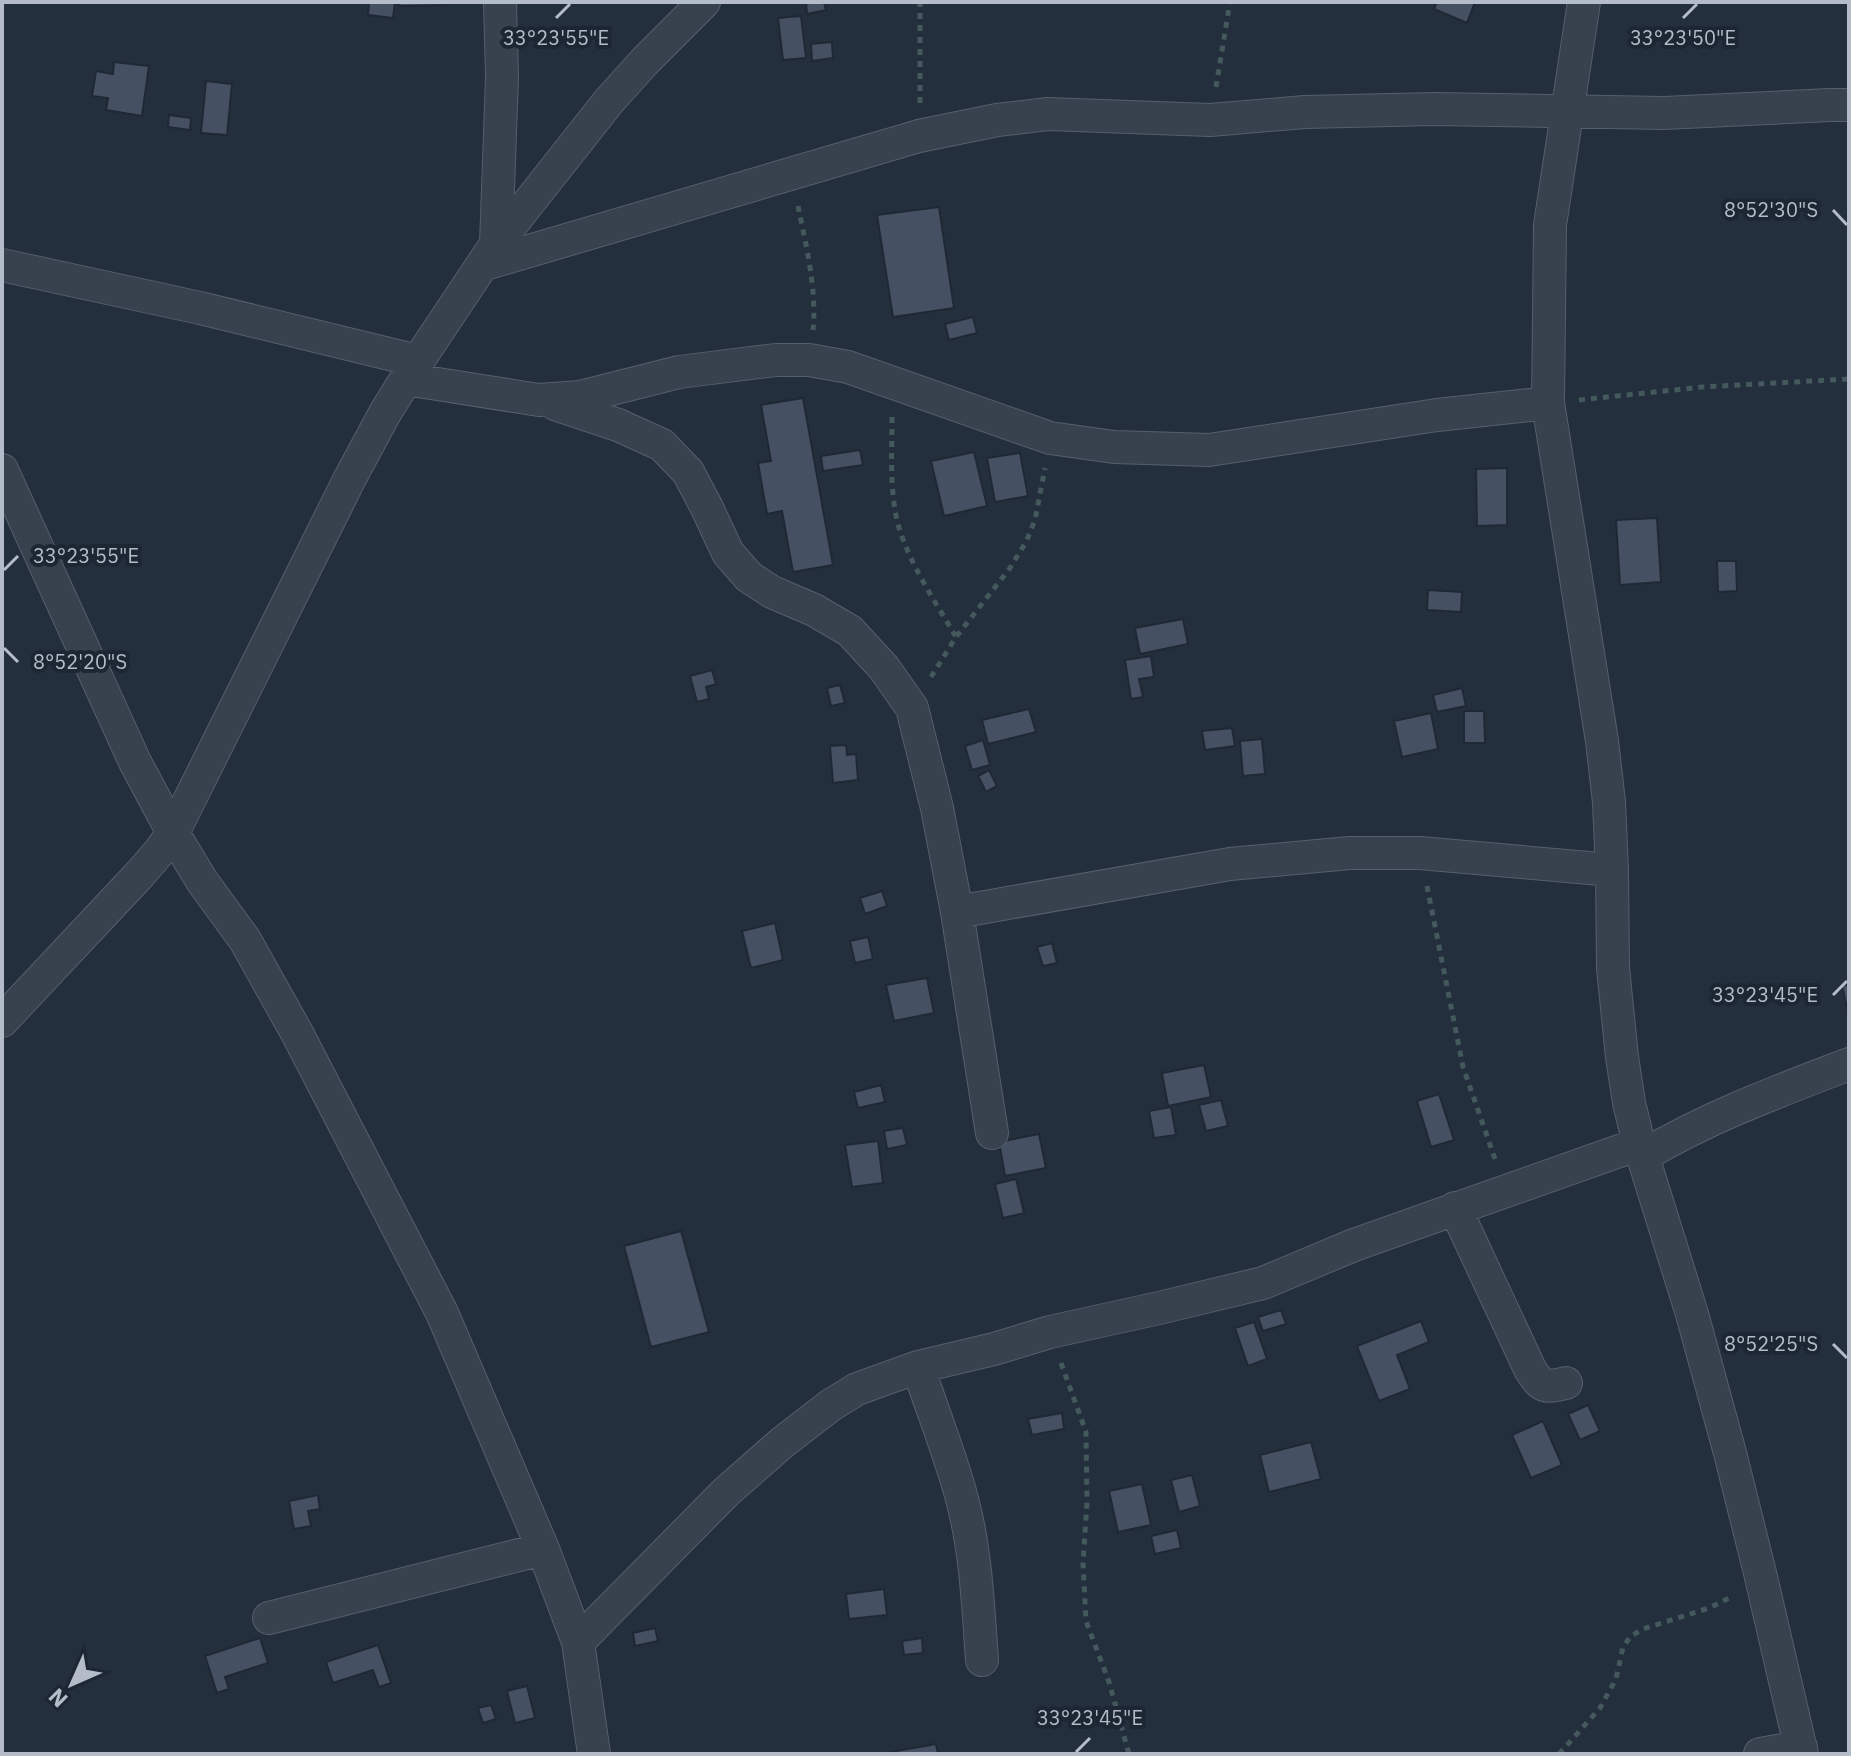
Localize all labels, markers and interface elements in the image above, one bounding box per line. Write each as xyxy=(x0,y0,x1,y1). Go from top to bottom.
text: 33°23'55"E xyxy=(503,24,609,51)
text: 33°23'50"E xyxy=(1630,24,1736,51)
text: 8°52'30"S xyxy=(1724,196,1818,223)
text: 33°23'55"E xyxy=(33,542,139,569)
text: 8°52'20"S xyxy=(33,648,127,675)
text: 33°23'45"E xyxy=(1712,981,1818,1008)
text: 8°52'25"S xyxy=(1724,1330,1818,1357)
north arrow xyxy=(32,1644,112,1724)
text: N xyxy=(42,1683,73,1714)
text: 33°23'45"E xyxy=(1037,1704,1143,1731)

